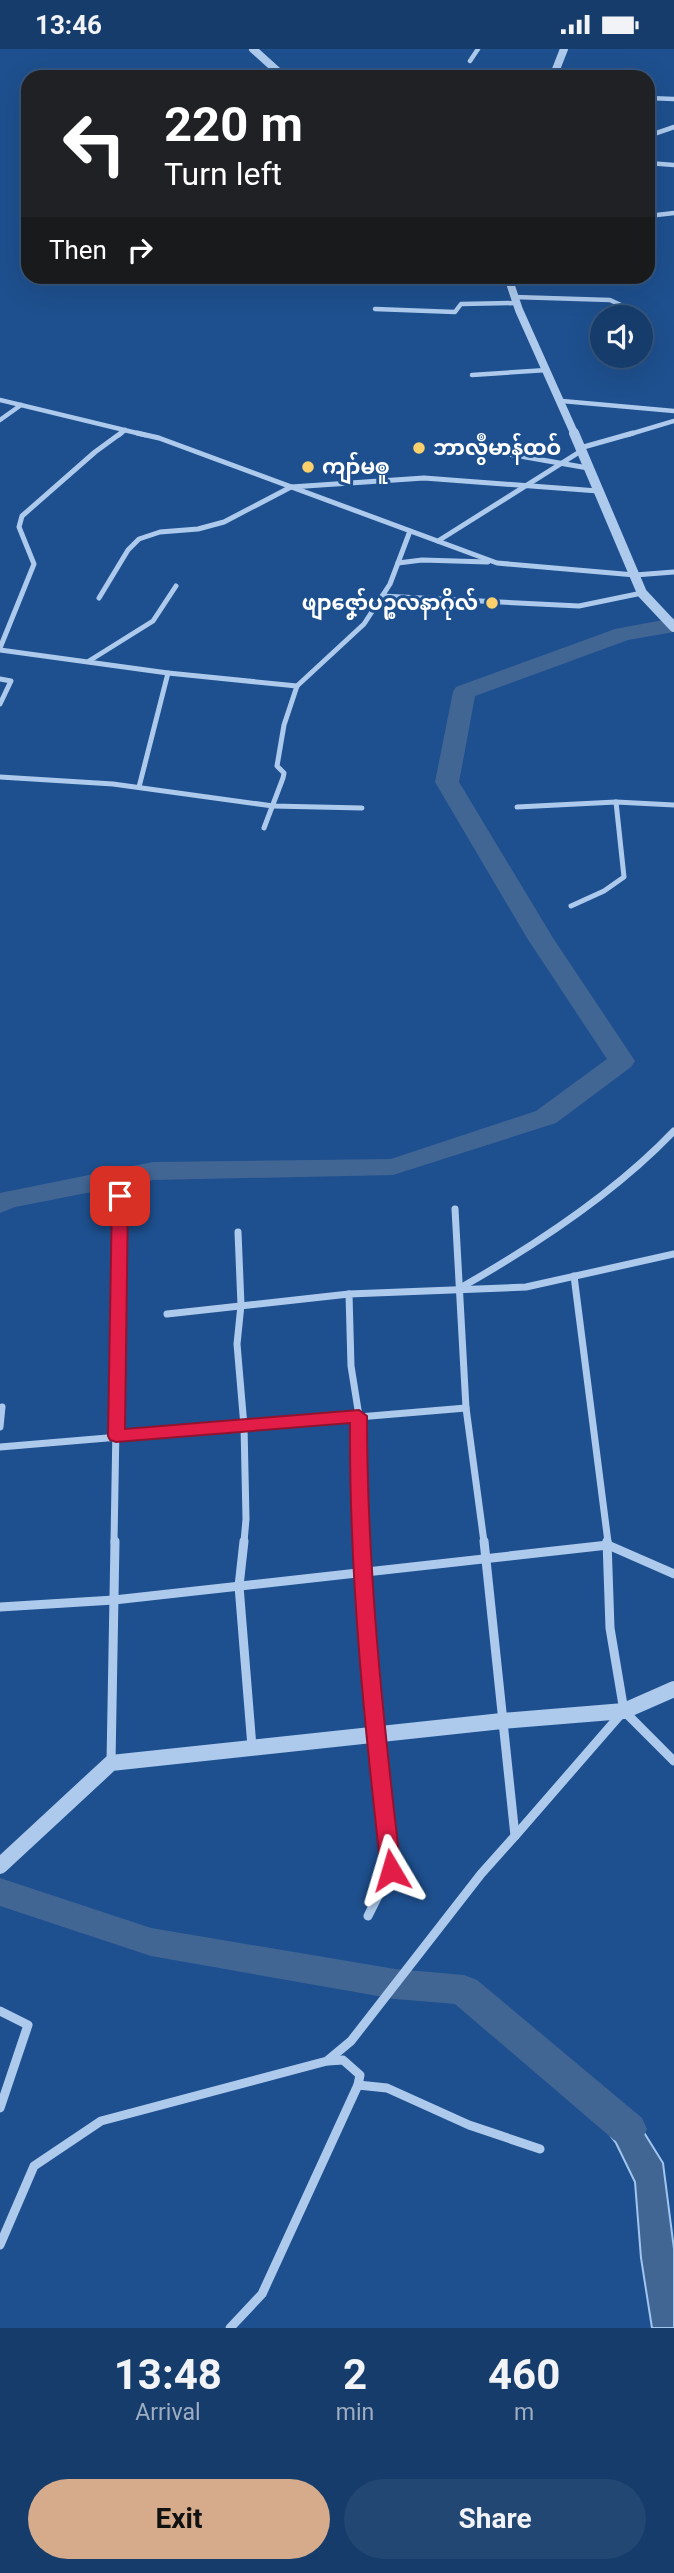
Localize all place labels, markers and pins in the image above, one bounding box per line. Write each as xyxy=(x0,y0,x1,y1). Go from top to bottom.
place label: ဘာလွဳမာန်ထဝ် xyxy=(433,432,561,465)
marker: ဘာလွဳမာန်ထဝ် xyxy=(411,440,427,456)
place label: ကျာ်မၜူ xyxy=(322,451,389,485)
marker: ကျာ်မၜူ xyxy=(300,459,316,475)
place label: ဖျာဇၞော်ပဉ္စလနာဂိုလ် xyxy=(302,587,478,621)
marker: ဖျာဇၞော်ပဉ္စလနာဂိုလ် xyxy=(484,595,500,611)
pin xyxy=(90,1166,150,1226)

